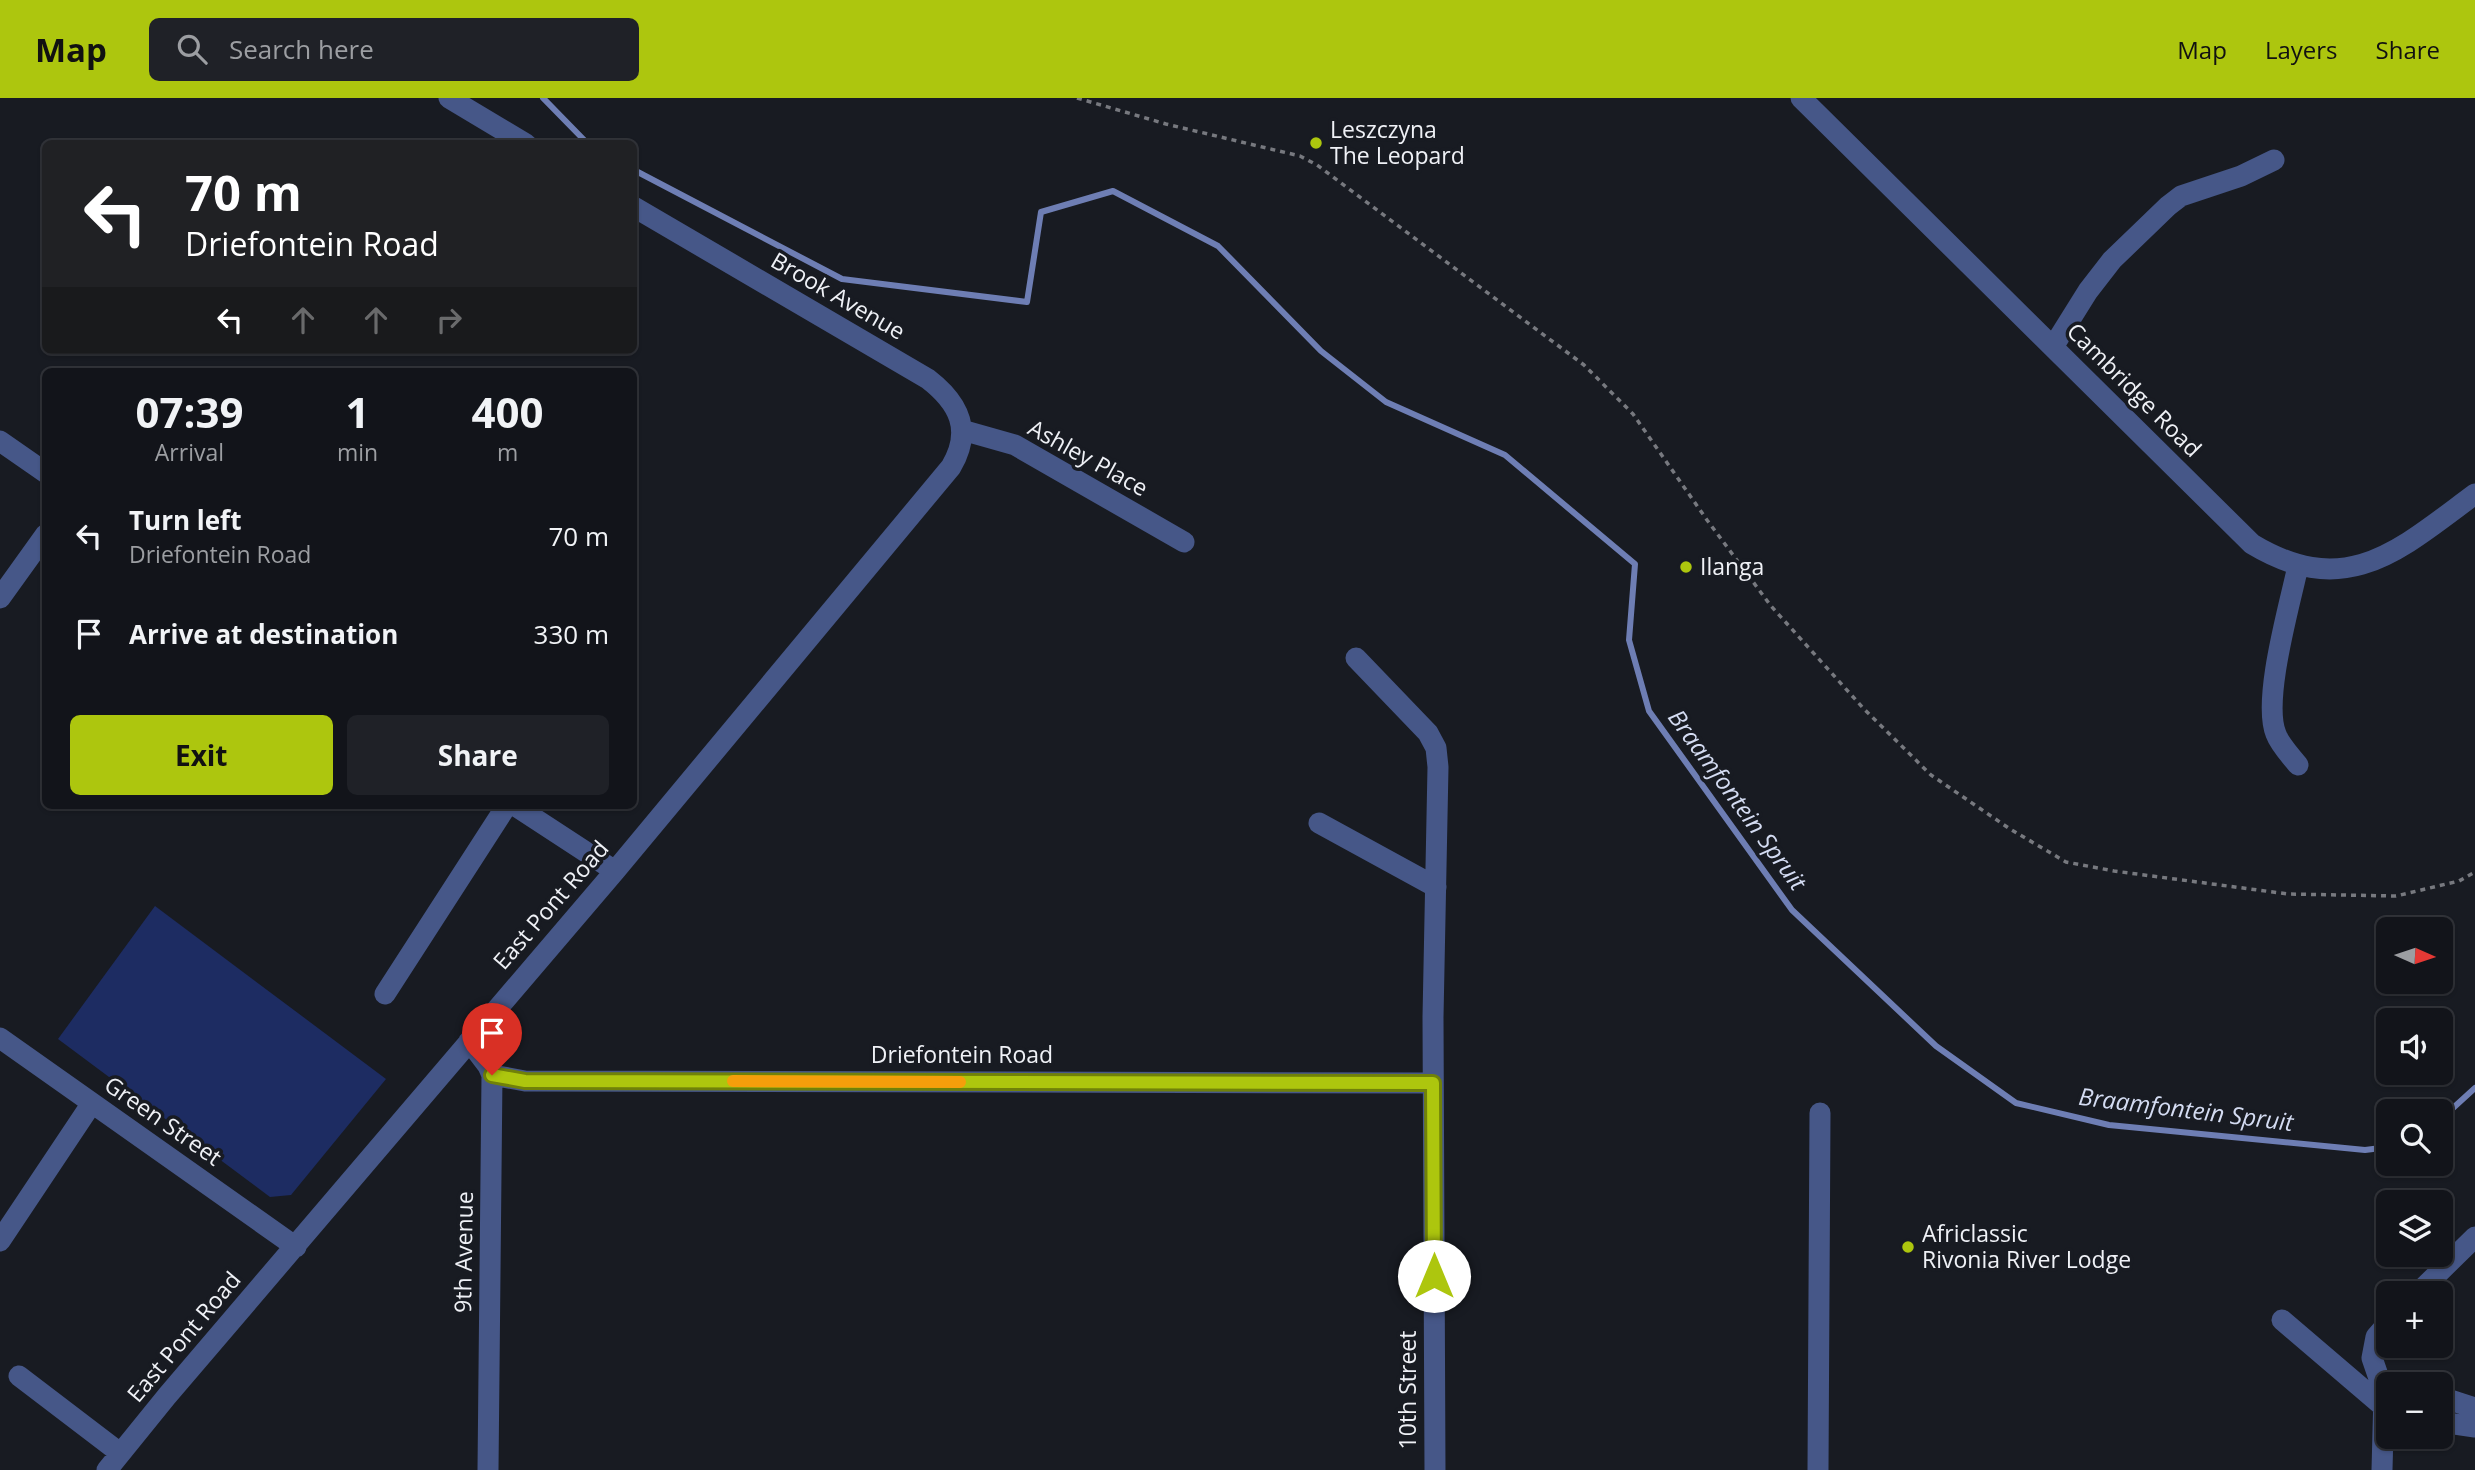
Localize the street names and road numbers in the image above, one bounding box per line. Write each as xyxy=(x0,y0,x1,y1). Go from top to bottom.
street label: Brook Avenue xyxy=(766,244,911,347)
street label: Cambridge Road xyxy=(2060,315,2209,464)
street label: Ashley Place xyxy=(1023,411,1154,503)
street label: East Pont Road xyxy=(485,833,615,976)
street label: Driefontein Road xyxy=(871,1038,1053,1070)
street label: Green Street xyxy=(99,1068,229,1172)
street label: 9th Avenue xyxy=(446,1191,480,1313)
street label: East Pont Road xyxy=(119,1264,247,1409)
street label: 10th Street xyxy=(1391,1331,1423,1449)

